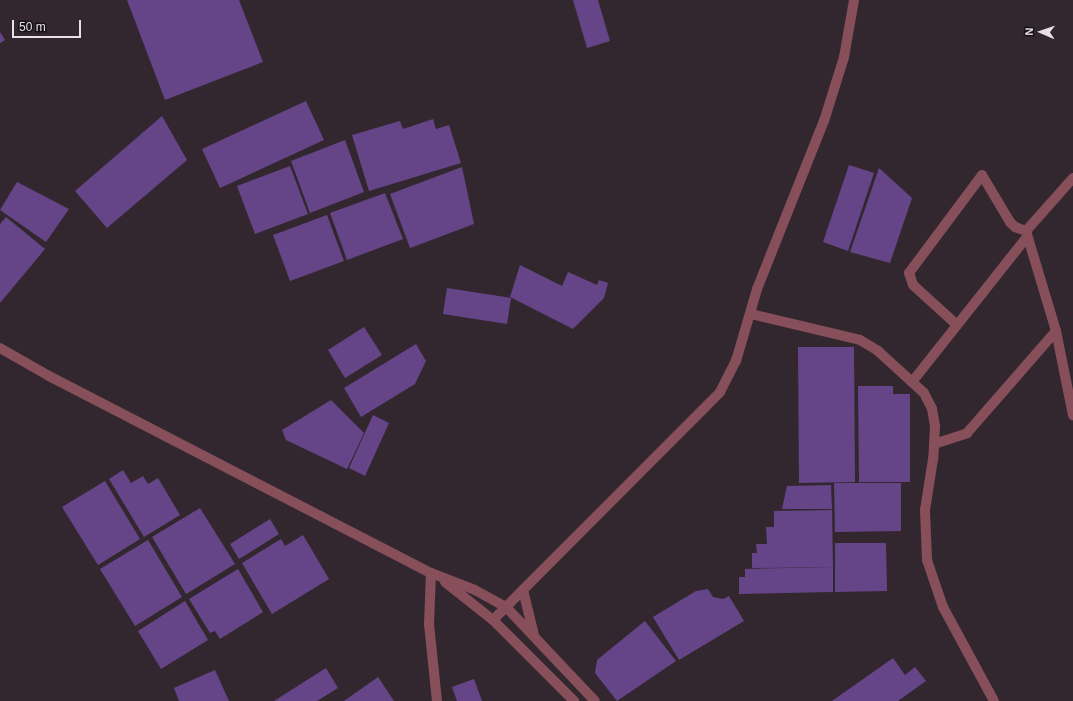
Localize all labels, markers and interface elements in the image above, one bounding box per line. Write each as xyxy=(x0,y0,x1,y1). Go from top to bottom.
scale bar xyxy=(14,12,83,38)
north arrow xyxy=(1021,12,1061,52)
text: 50 m xyxy=(19,20,46,34)
text: N xyxy=(1023,27,1035,36)

